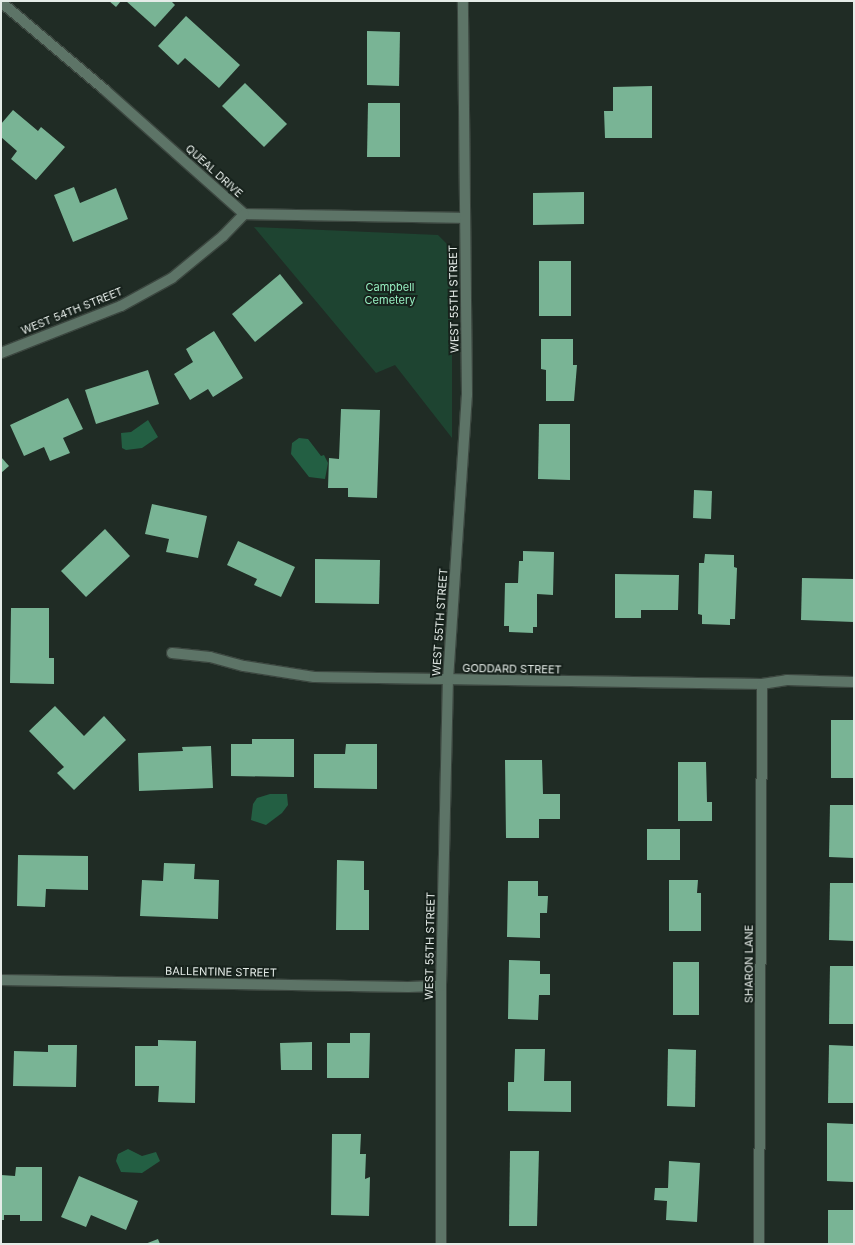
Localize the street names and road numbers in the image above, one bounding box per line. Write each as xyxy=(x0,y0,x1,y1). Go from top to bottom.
street label: QUEAL DRIVE xyxy=(183,142,245,200)
street label: WEST 55TH STREET xyxy=(446,245,462,353)
street label: WEST 54TH STREET xyxy=(19,285,125,337)
street label: WEST 55TH STREET xyxy=(430,568,450,676)
street label: GODDARD STREET xyxy=(462,662,562,676)
street label: WEST 55TH STREET xyxy=(422,892,438,1000)
street label: SHARON LANE xyxy=(742,925,756,1003)
street label: BALLENTINE STREET xyxy=(165,964,277,980)

